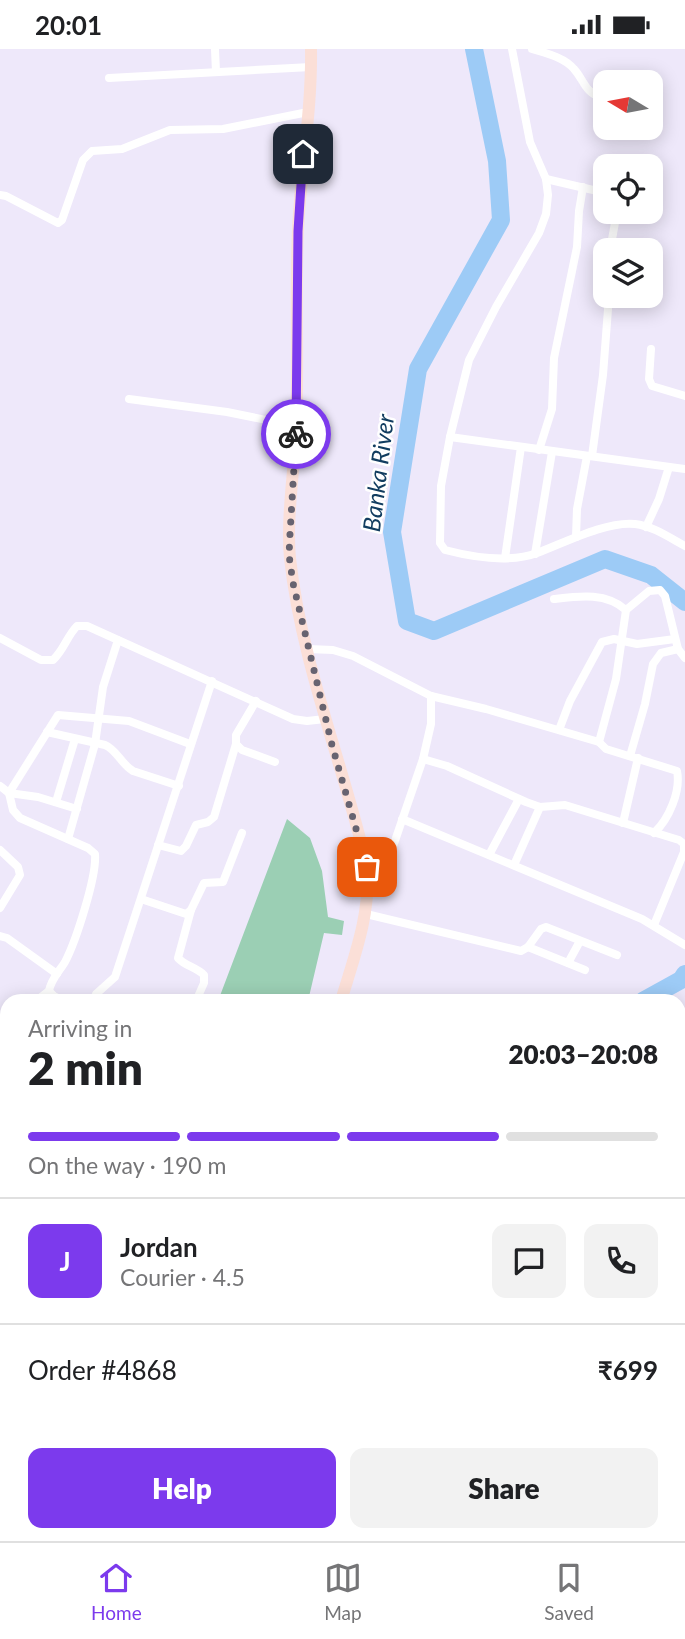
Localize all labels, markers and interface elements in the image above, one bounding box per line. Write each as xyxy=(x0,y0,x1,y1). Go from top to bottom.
text: 20:01 xyxy=(35,9,102,41)
north arrow xyxy=(593,70,663,140)
map controls xyxy=(593,70,663,308)
pin xyxy=(273,124,333,184)
icon: home xyxy=(284,135,322,173)
button: locate xyxy=(593,154,663,224)
button: layers xyxy=(593,238,663,308)
courier xyxy=(261,399,331,469)
water label: Banka River xyxy=(356,412,399,533)
icon: bike xyxy=(277,415,315,453)
pin xyxy=(337,837,397,897)
icon: bag xyxy=(348,848,386,886)
text: Arriving in xyxy=(28,1014,132,1042)
text: 20:03–20:08 xyxy=(508,1038,658,1070)
text: 2 min xyxy=(28,1040,143,1095)
text: On the way · 190 m xyxy=(28,1151,227,1179)
button: chat xyxy=(492,1224,566,1298)
button: phone xyxy=(584,1224,658,1298)
text: Jordan xyxy=(120,1231,198,1263)
text: J xyxy=(59,1245,71,1277)
text: Courier · 4.5 xyxy=(120,1263,245,1291)
text: Order #4868 xyxy=(28,1354,177,1386)
text: ₹699 xyxy=(598,1354,658,1386)
button: Help xyxy=(28,1448,336,1528)
button: Share xyxy=(350,1448,658,1528)
tab: Home xyxy=(91,1559,142,1624)
tab: Map xyxy=(324,1559,362,1624)
tab: Saved xyxy=(544,1559,594,1624)

